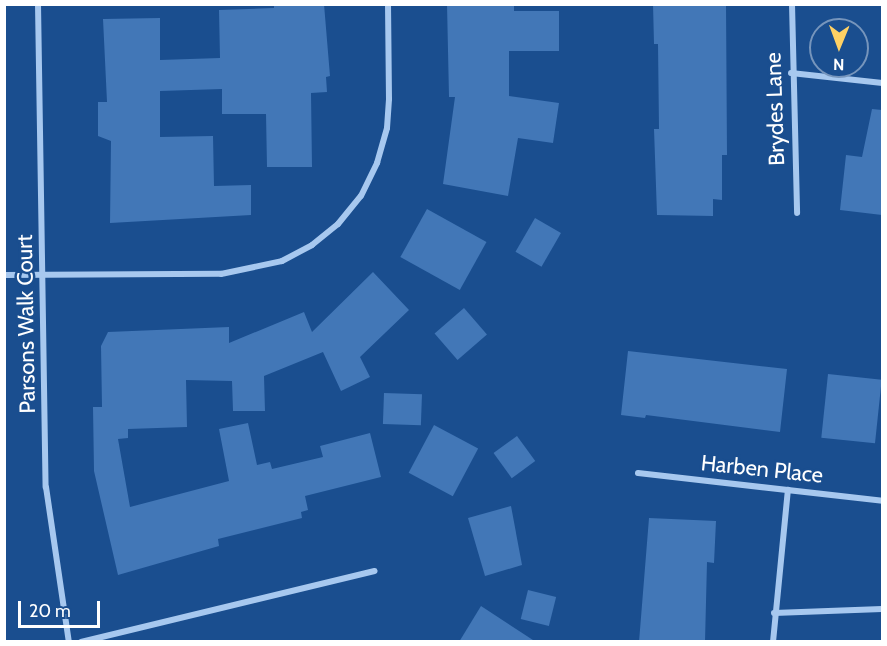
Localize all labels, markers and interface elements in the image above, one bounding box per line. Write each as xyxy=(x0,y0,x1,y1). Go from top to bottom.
north arrow xyxy=(809,18,869,78)
street label: Brydes Lane xyxy=(760,52,790,166)
text: N xyxy=(833,55,845,74)
street label: Parsons Walk Court xyxy=(11,234,41,414)
street label: Harben Place xyxy=(700,449,824,489)
scale bar xyxy=(21,589,104,627)
text: 20 m xyxy=(29,600,71,622)

